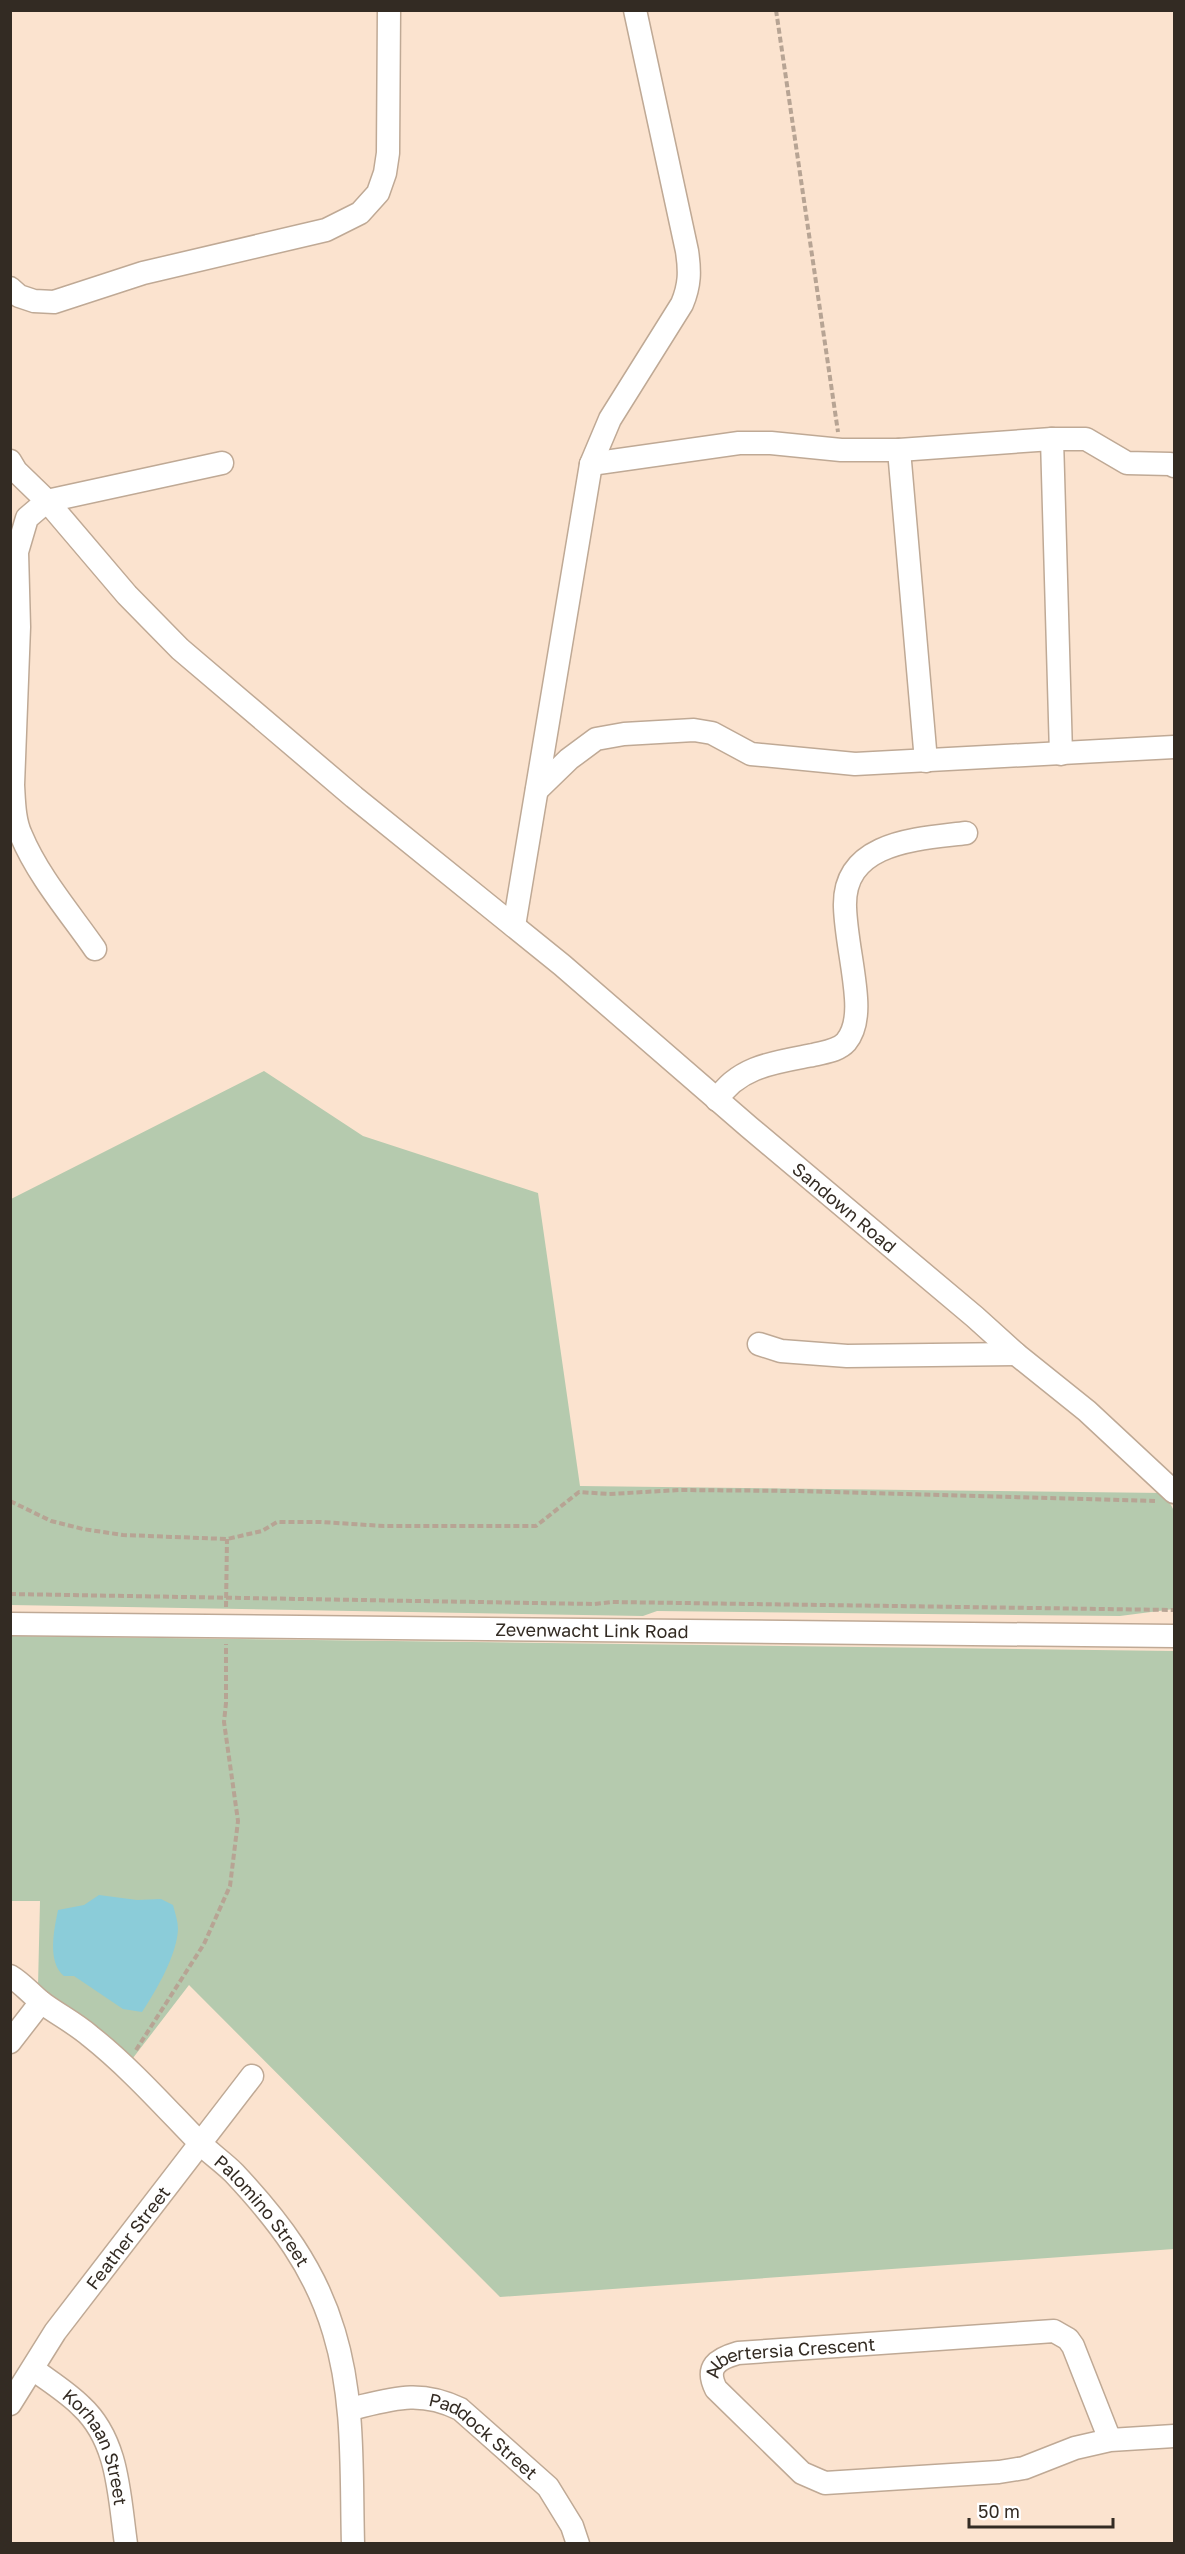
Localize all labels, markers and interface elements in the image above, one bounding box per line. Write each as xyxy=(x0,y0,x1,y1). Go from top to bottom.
street label: Sandown Road xyxy=(788,1158,901,1257)
street label: Zevenwacht Link Road xyxy=(495,1618,689,1642)
street label: Palomino Street xyxy=(210,2150,314,2270)
street label: Feather Street xyxy=(81,2182,174,2294)
street label: Albertersia Crescent xyxy=(700,2332,876,2379)
street label: Korhaan Street xyxy=(58,2384,132,2507)
street label: Paddock Street xyxy=(427,2388,542,2484)
scale bar xyxy=(969,2491,1113,2529)
text: 50 m xyxy=(978,2500,1020,2522)

